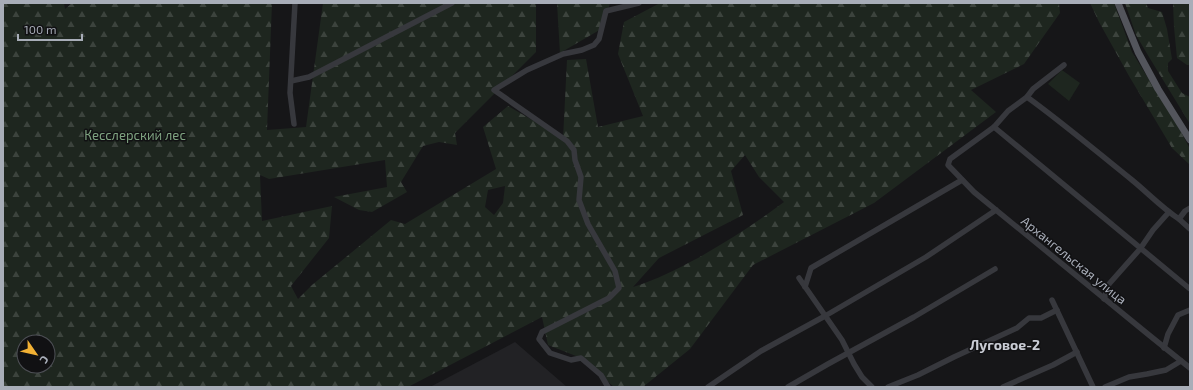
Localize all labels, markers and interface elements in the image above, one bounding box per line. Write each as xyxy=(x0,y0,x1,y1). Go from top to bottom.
scale bar xyxy=(18,16,82,42)
text: 100 m xyxy=(24,22,56,36)
park label: Кесслерский лес xyxy=(84,127,186,143)
street label: Архангельская улица xyxy=(1018,213,1130,307)
north arrow xyxy=(16,334,56,374)
district label: Луговое-2 xyxy=(970,336,1040,353)
text: С xyxy=(37,354,52,367)

